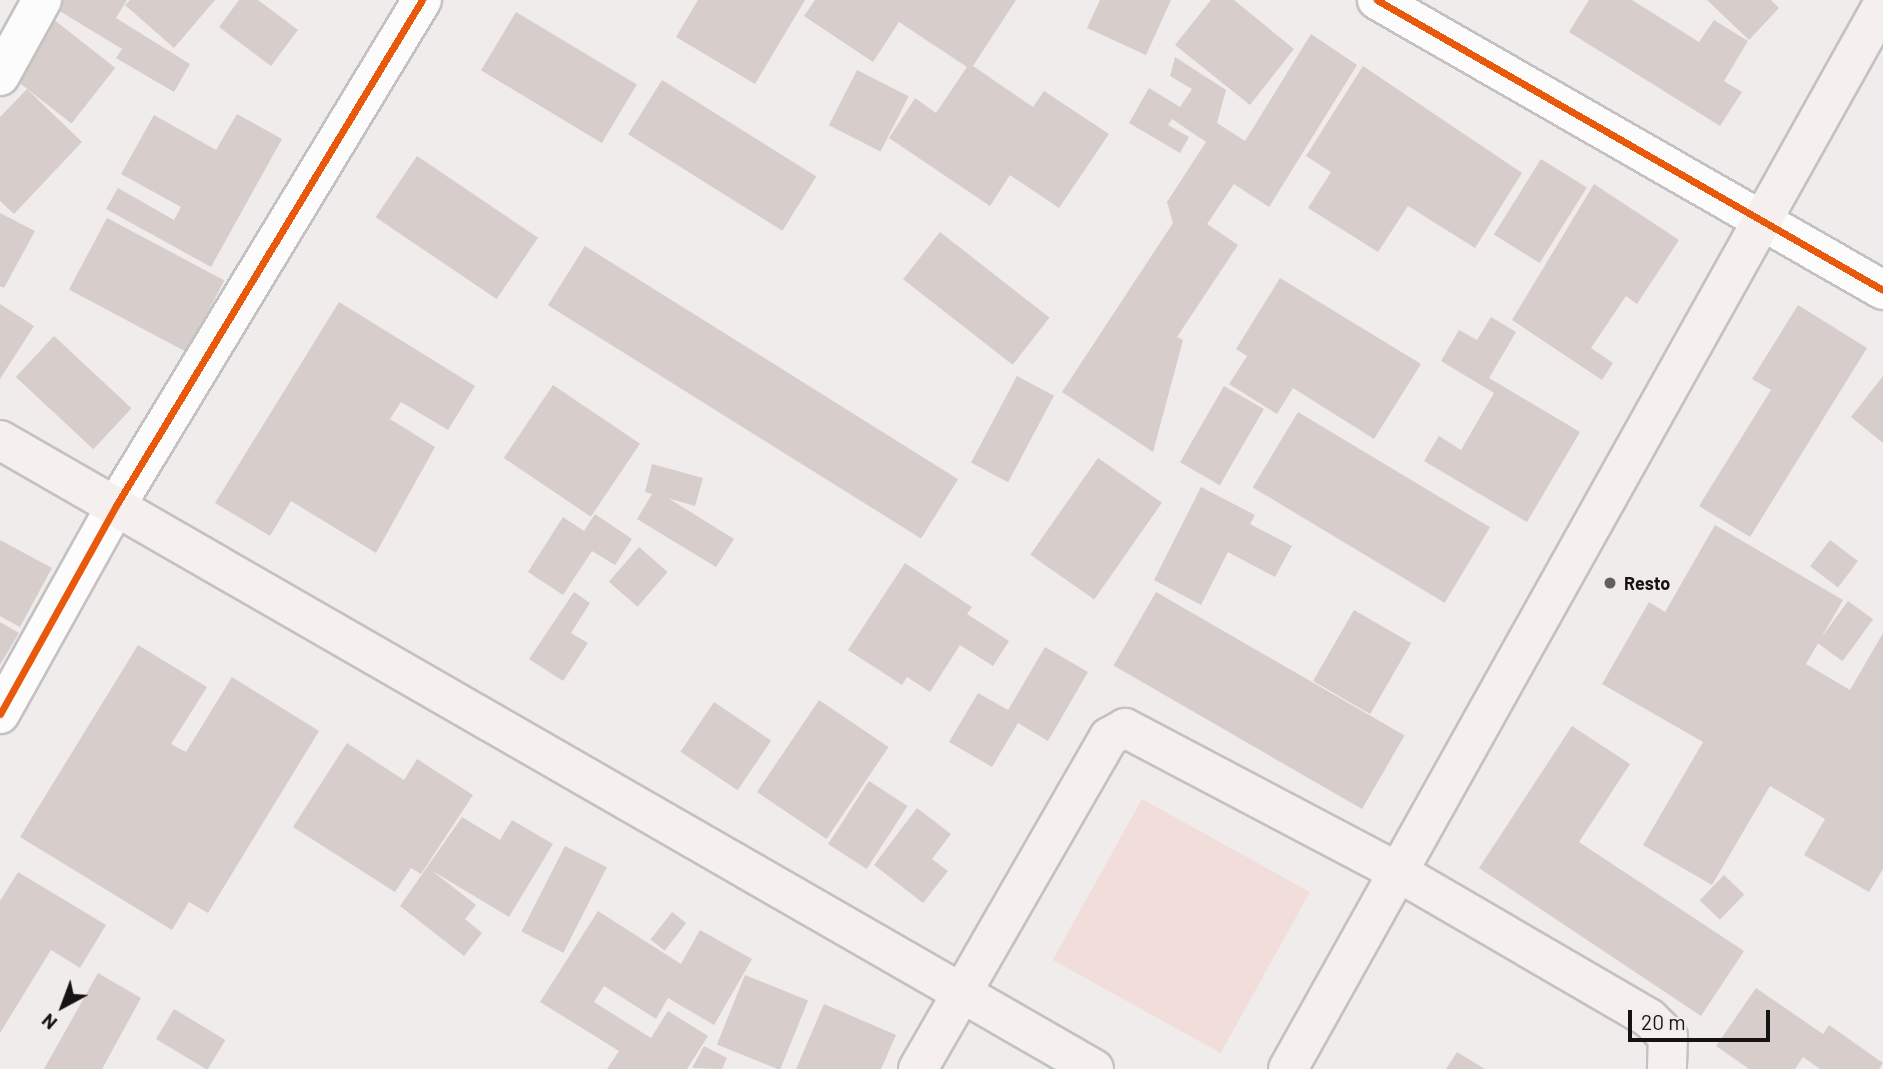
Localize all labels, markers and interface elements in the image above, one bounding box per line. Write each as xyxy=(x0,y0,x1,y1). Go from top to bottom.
place label: Resto xyxy=(1624,572,1670,594)
marker: Resto xyxy=(1602,575,1618,591)
north arrow xyxy=(28,971,98,1041)
scale bar xyxy=(1631,996,1773,1040)
text: N xyxy=(37,1009,61,1035)
text: 20 m xyxy=(1641,1009,1686,1034)

